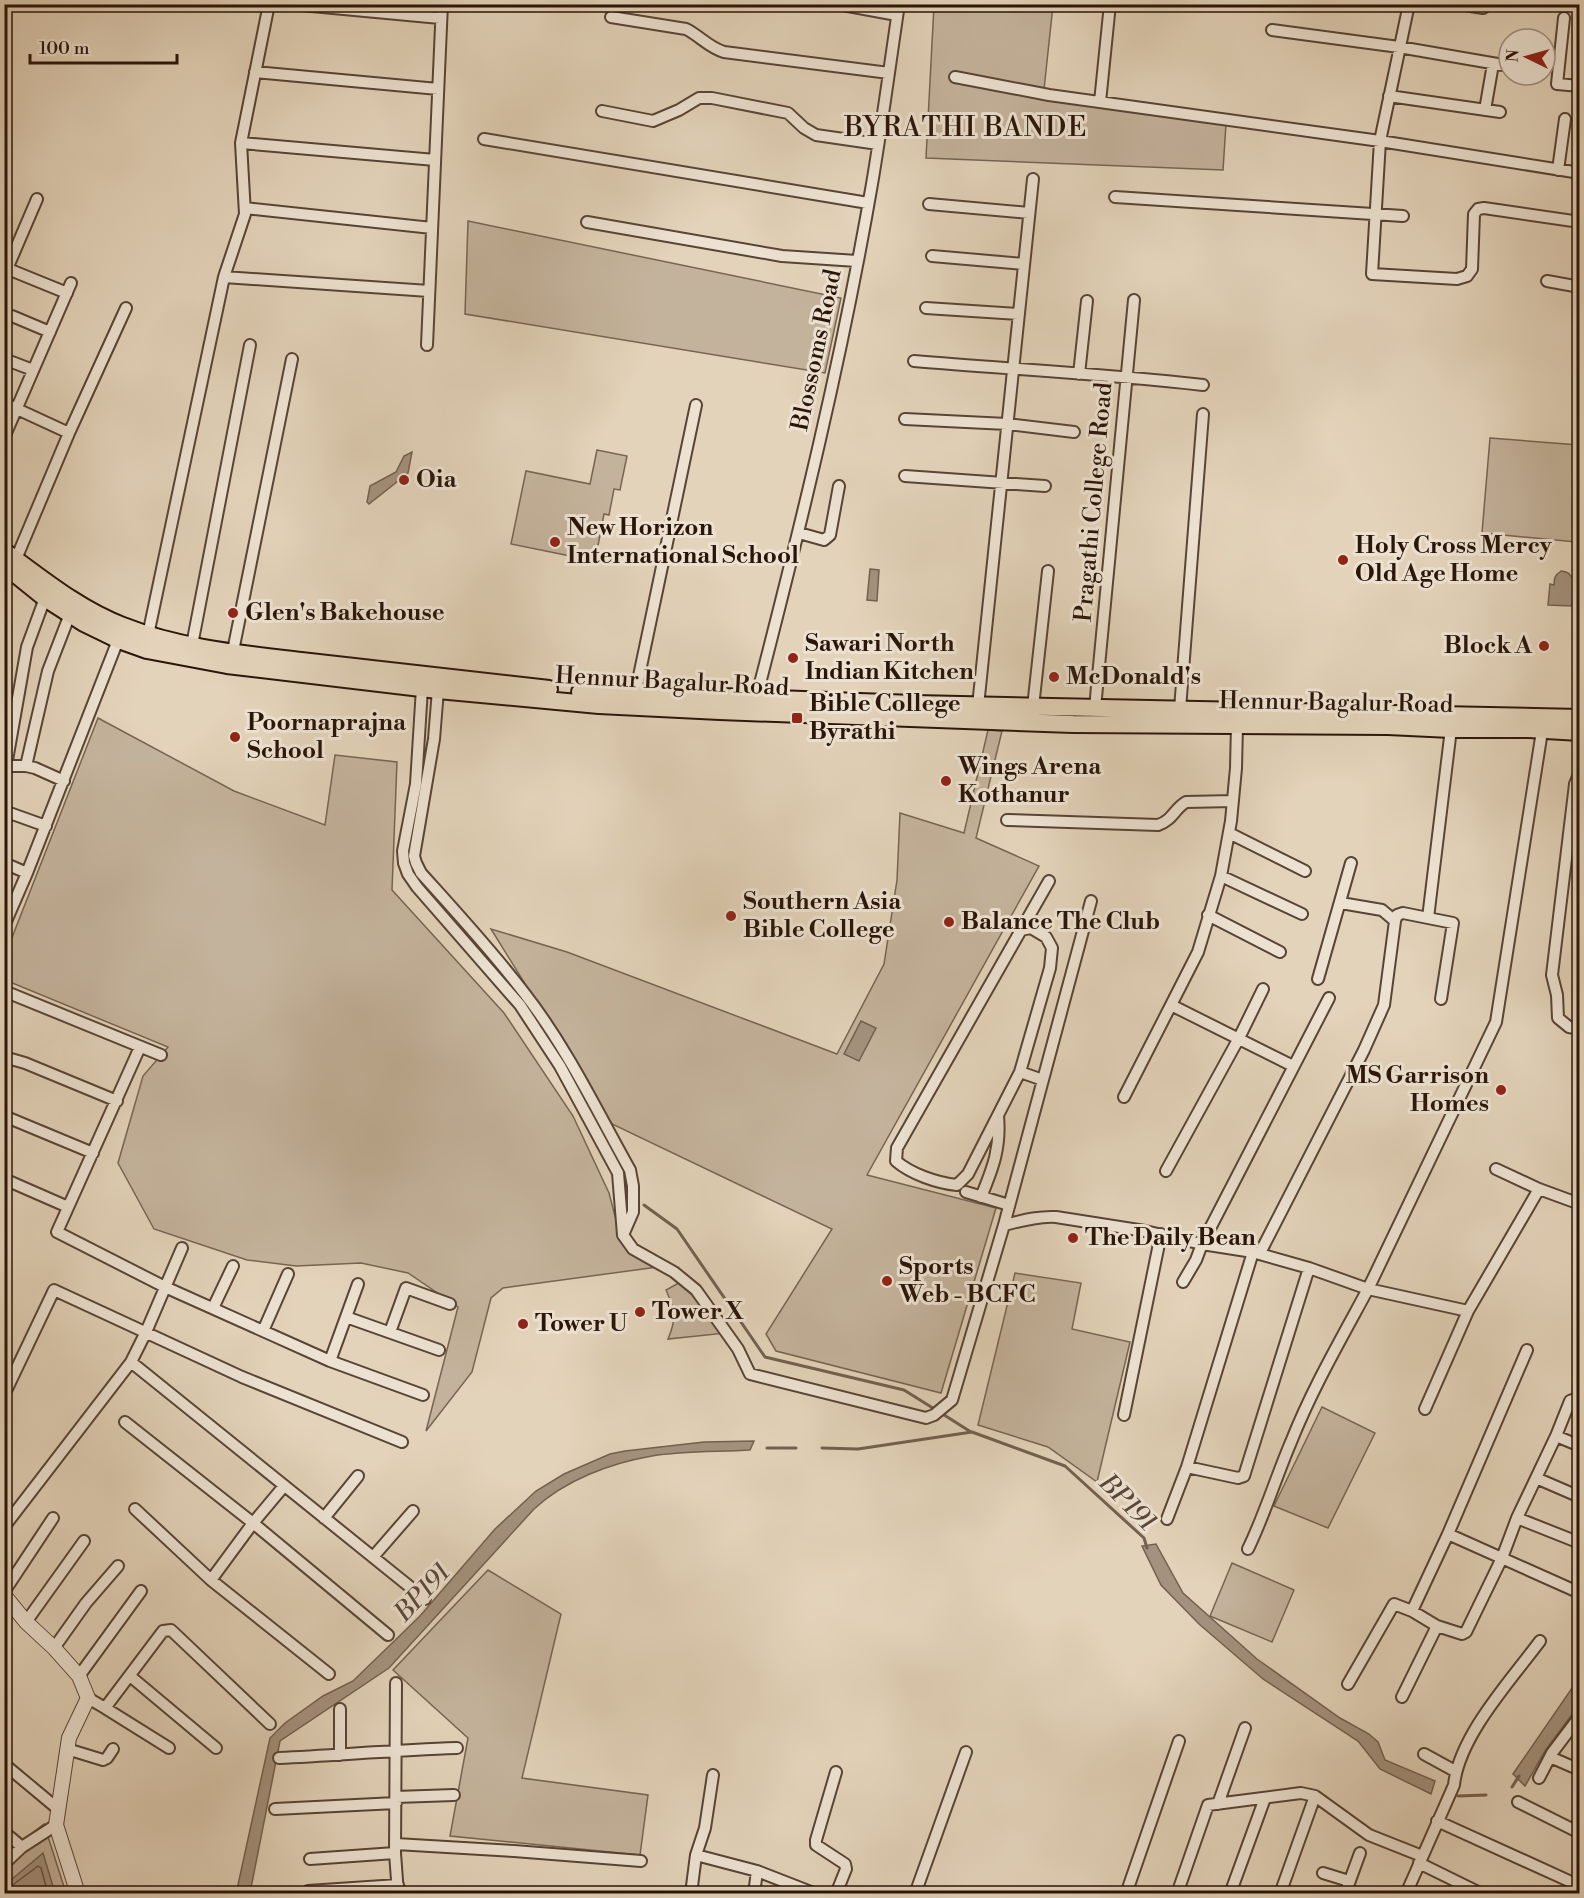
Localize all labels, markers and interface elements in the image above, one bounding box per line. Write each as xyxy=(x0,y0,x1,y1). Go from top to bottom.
scale bar xyxy=(30,27,177,65)
north arrow xyxy=(1497,27,1557,87)
text: 100 m xyxy=(39,37,90,60)
text: N xyxy=(1503,48,1524,63)
district label: BYRATHI BANDE xyxy=(843,111,1088,145)
street label: Blossoms Road xyxy=(785,266,849,434)
street label: Pragathi College Road xyxy=(1069,381,1119,623)
place label: Oia xyxy=(416,465,457,495)
marker: Oia xyxy=(397,473,411,487)
place label: New Horizon International School xyxy=(567,513,799,571)
place label: Holy Cross Mercy Old Age Home xyxy=(1355,531,1553,589)
marker: New Horizon International School xyxy=(548,535,562,549)
marker: Holy Cross Mercy Old Age Home xyxy=(1336,553,1350,567)
place label: Glen's Bakehouse xyxy=(245,598,445,628)
marker: Glen's Bakehouse xyxy=(226,606,240,620)
place label: Sawari North Indian Kitchen xyxy=(805,629,974,687)
place label: Block A xyxy=(1444,631,1533,661)
marker: Block A xyxy=(1537,639,1551,653)
marker: Sawari North Indian Kitchen xyxy=(786,651,800,665)
street label: Hennur Bagalur Road xyxy=(554,661,790,703)
place label: McDonald's xyxy=(1066,662,1201,692)
marker: McDonald's xyxy=(1047,670,1061,684)
street label: Hennur Bagalur Road xyxy=(1219,686,1454,720)
place label: Bible College Byrathi xyxy=(809,689,961,747)
place label: Poornaprajna School xyxy=(247,708,407,766)
marker: Bible College Byrathi xyxy=(790,711,804,725)
marker: Poornaprajna School xyxy=(228,730,242,744)
place label: Wings Arena Kothanur xyxy=(957,752,1102,810)
marker: Wings Arena Kothanur xyxy=(939,774,953,788)
place label: Southern Asia Bible College xyxy=(743,887,902,945)
place label: Balance The Club xyxy=(961,907,1160,937)
marker: Southern Asia Bible College xyxy=(724,909,738,923)
marker: Balance The Club xyxy=(942,915,956,929)
place label: MS Garrison Homes xyxy=(1345,1061,1489,1119)
marker: MS Garrison Homes xyxy=(1494,1083,1508,1097)
place label: The Daily Bean xyxy=(1085,1223,1256,1253)
marker: The Daily Bean xyxy=(1066,1231,1080,1245)
place label: Sports Web - BCFC xyxy=(898,1252,1036,1310)
marker: Sports Web - BCFC xyxy=(880,1274,894,1288)
place label: Tower X xyxy=(652,1297,744,1327)
marker: Tower X xyxy=(633,1305,647,1319)
place label: Tower U xyxy=(535,1309,628,1339)
marker: Tower U xyxy=(516,1317,530,1331)
water label: BP191 xyxy=(1091,1466,1162,1537)
water label: BP191 xyxy=(387,1557,457,1629)

